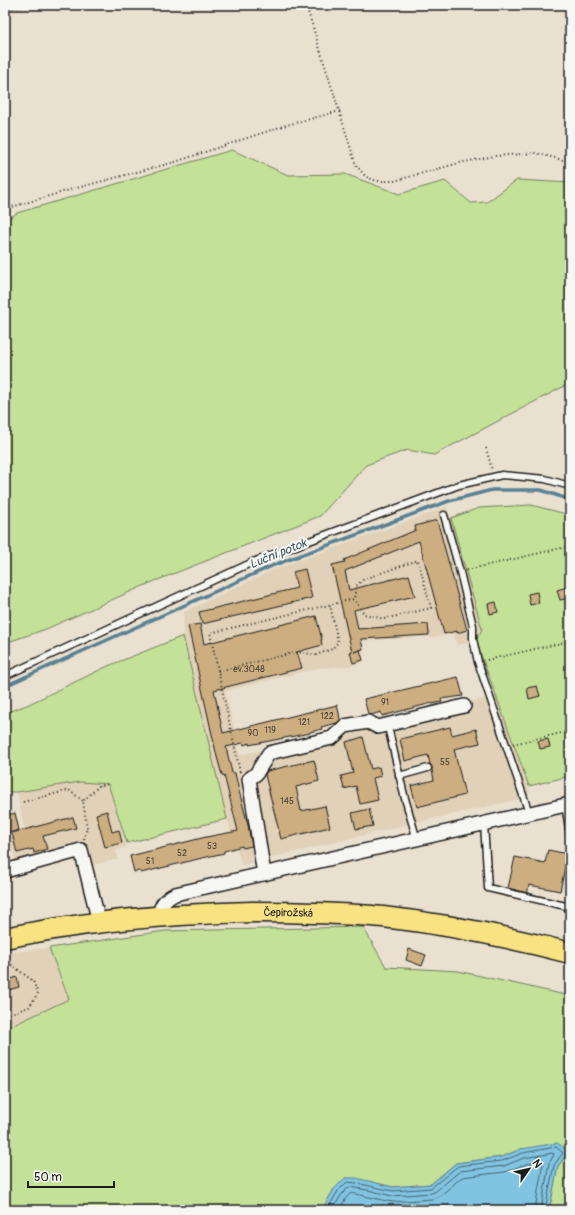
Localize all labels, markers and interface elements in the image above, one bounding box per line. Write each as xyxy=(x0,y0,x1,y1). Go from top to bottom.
water label: Luční potok xyxy=(247,535,310,572)
house number: ev.3048 xyxy=(233,664,265,675)
house number: 91 xyxy=(381,697,389,708)
house number: 122 xyxy=(320,711,334,722)
house number: 121 xyxy=(298,717,310,728)
house number: 119 xyxy=(264,725,276,736)
house number: 90 xyxy=(248,728,258,739)
house number: 55 xyxy=(440,757,450,768)
house number: 145 xyxy=(280,796,294,807)
house number: 53 xyxy=(207,841,217,852)
house number: 52 xyxy=(177,848,187,859)
house number: 51 xyxy=(146,856,154,867)
street label: Čepirožská xyxy=(263,906,313,919)
north arrow xyxy=(509,1149,549,1189)
text: N xyxy=(529,1157,545,1171)
scale bar xyxy=(28,1163,114,1189)
text: 50 m xyxy=(34,1170,62,1185)

